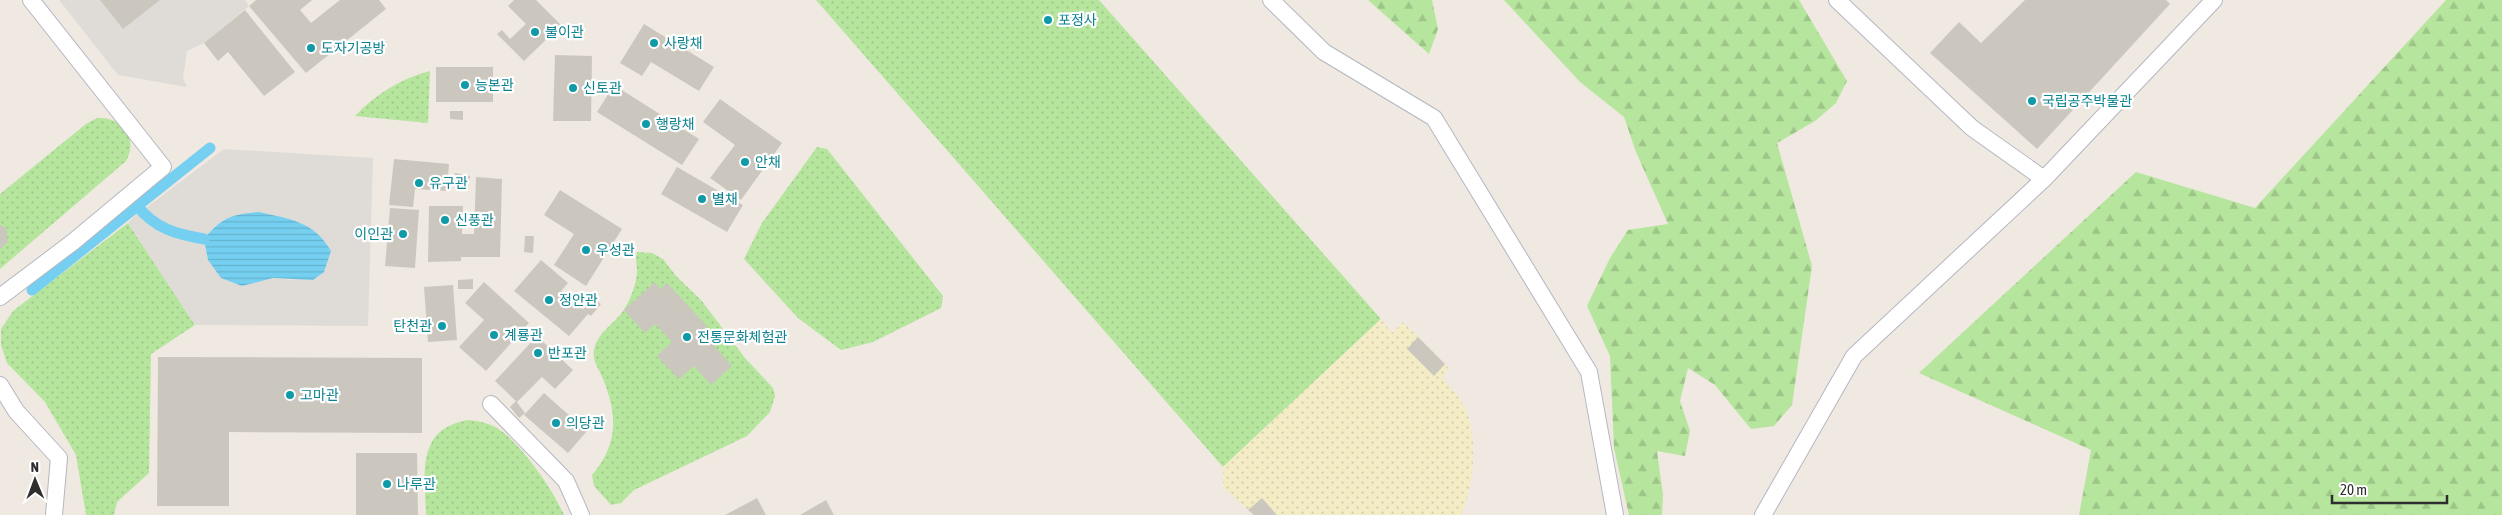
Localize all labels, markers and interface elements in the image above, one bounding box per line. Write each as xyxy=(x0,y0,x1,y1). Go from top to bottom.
place label: 포정사 xyxy=(1058,12,1097,28)
marker: 포정사 xyxy=(1042,14,1054,26)
place label: 불이관 xyxy=(545,24,584,40)
marker: 불이관 xyxy=(529,26,541,38)
place label: 사랑채 xyxy=(664,35,703,51)
marker: 사랑채 xyxy=(648,37,660,49)
place label: 도자기공방 xyxy=(321,40,386,56)
marker: 도자기공방 xyxy=(305,42,317,54)
place label: 능본관 xyxy=(475,77,514,93)
marker: 능본관 xyxy=(459,79,471,91)
place label: 신토관 xyxy=(583,80,622,96)
marker: 신토관 xyxy=(567,82,579,94)
place label: 국립공주박물관 xyxy=(2042,93,2132,109)
marker: 국립공주박물관 xyxy=(2026,95,2038,107)
place label: 행랑채 xyxy=(656,116,695,132)
marker: 행랑채 xyxy=(640,118,652,130)
place label: 안채 xyxy=(755,154,781,170)
marker: 안채 xyxy=(739,156,751,168)
place label: 유구관 xyxy=(429,175,468,191)
marker: 유구관 xyxy=(413,177,425,189)
place label: 별채 xyxy=(712,191,738,207)
marker: 별채 xyxy=(696,193,708,205)
place label: 신풍관 xyxy=(455,212,494,228)
marker: 신풍관 xyxy=(439,214,451,226)
place label: 이인관 xyxy=(354,226,393,242)
marker: 이인관 xyxy=(397,228,409,240)
place label: 우성관 xyxy=(596,242,635,258)
marker: 우성관 xyxy=(580,244,592,256)
place label: 정안관 xyxy=(559,292,598,308)
marker: 정안관 xyxy=(543,294,555,306)
place label: 탄천관 xyxy=(393,318,432,334)
marker: 탄천관 xyxy=(436,320,448,332)
place label: 계룡관 xyxy=(504,327,543,343)
marker: 계룡관 xyxy=(488,329,500,341)
place label: 전통문화체험관 xyxy=(697,329,787,345)
marker: 전통문화체험관 xyxy=(681,331,693,343)
place label: 반포관 xyxy=(548,345,587,361)
marker: 반포관 xyxy=(532,347,544,359)
place label: 고마관 xyxy=(300,387,339,403)
marker: 고마관 xyxy=(284,389,296,401)
place label: 의당관 xyxy=(566,415,605,431)
marker: 의당관 xyxy=(550,417,562,429)
north arrow xyxy=(10,455,60,505)
text: N xyxy=(31,459,39,475)
scale bar xyxy=(2332,472,2447,504)
place label: 나루관 xyxy=(397,476,436,492)
marker: 나루관 xyxy=(381,478,393,490)
text: 20 m xyxy=(2340,481,2367,498)

